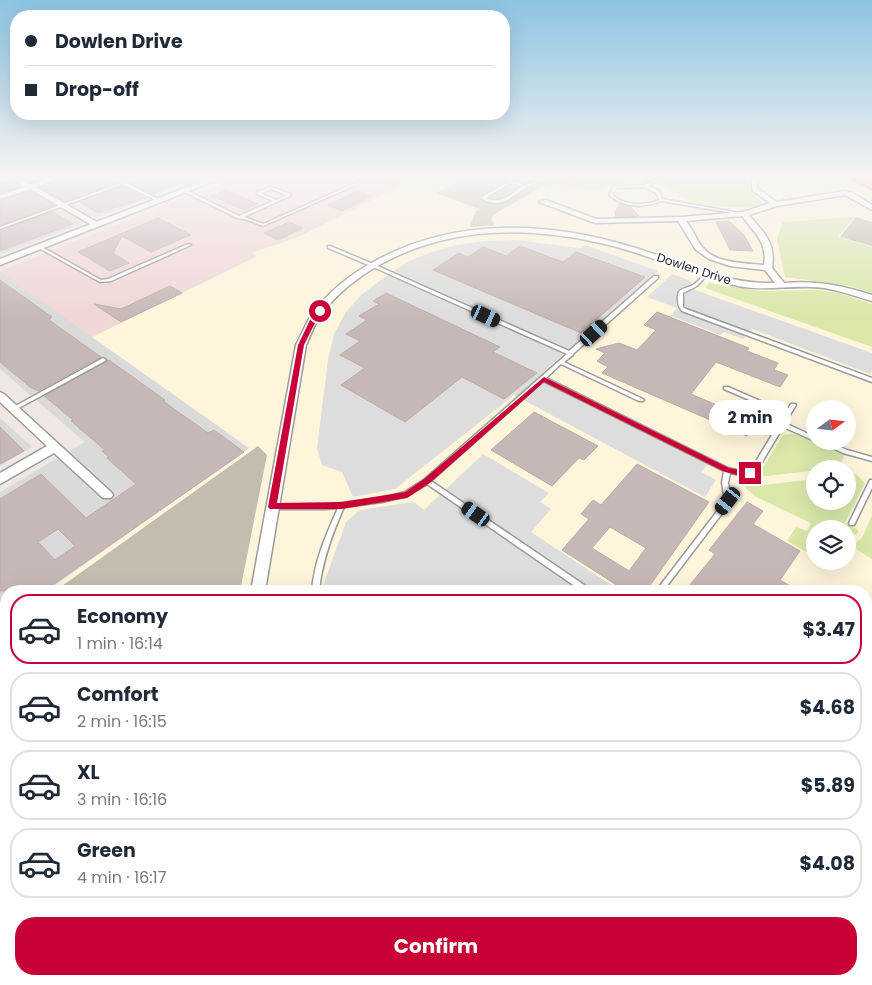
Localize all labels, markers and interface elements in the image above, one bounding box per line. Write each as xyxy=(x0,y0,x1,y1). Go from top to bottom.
text: Dowlen Drive xyxy=(55,28,183,55)
text: Drop-off xyxy=(55,76,139,103)
street label: Dowlen Drive xyxy=(655,248,734,289)
route start xyxy=(309,300,331,322)
car xyxy=(469,303,502,329)
car xyxy=(577,317,610,349)
callout: 2 min xyxy=(709,400,791,436)
north arrow xyxy=(806,400,856,450)
map controls xyxy=(806,400,856,570)
text: 2 min xyxy=(728,406,772,429)
button: locate xyxy=(806,460,856,510)
route end xyxy=(739,462,761,484)
car xyxy=(712,485,743,517)
car xyxy=(459,499,492,529)
button: layers xyxy=(806,520,856,570)
text: Economy xyxy=(77,603,168,630)
icon: car xyxy=(17,607,62,652)
text: $3.47 xyxy=(803,616,855,643)
text: 1 min · 16:14 xyxy=(77,632,163,655)
text: Comfort xyxy=(77,681,159,708)
icon: car xyxy=(17,685,62,730)
text: $4.68 xyxy=(800,694,855,721)
text: 2 min · 16:15 xyxy=(77,710,167,733)
text: XL xyxy=(77,759,100,786)
icon: car xyxy=(17,763,62,808)
text: $5.89 xyxy=(801,772,855,799)
text: 3 min · 16:16 xyxy=(77,788,167,811)
text: Green xyxy=(77,837,136,864)
icon: car xyxy=(17,841,62,886)
text: $4.08 xyxy=(800,850,855,877)
text: 4 min · 16:17 xyxy=(77,866,166,889)
button: Confirm xyxy=(15,917,857,975)

